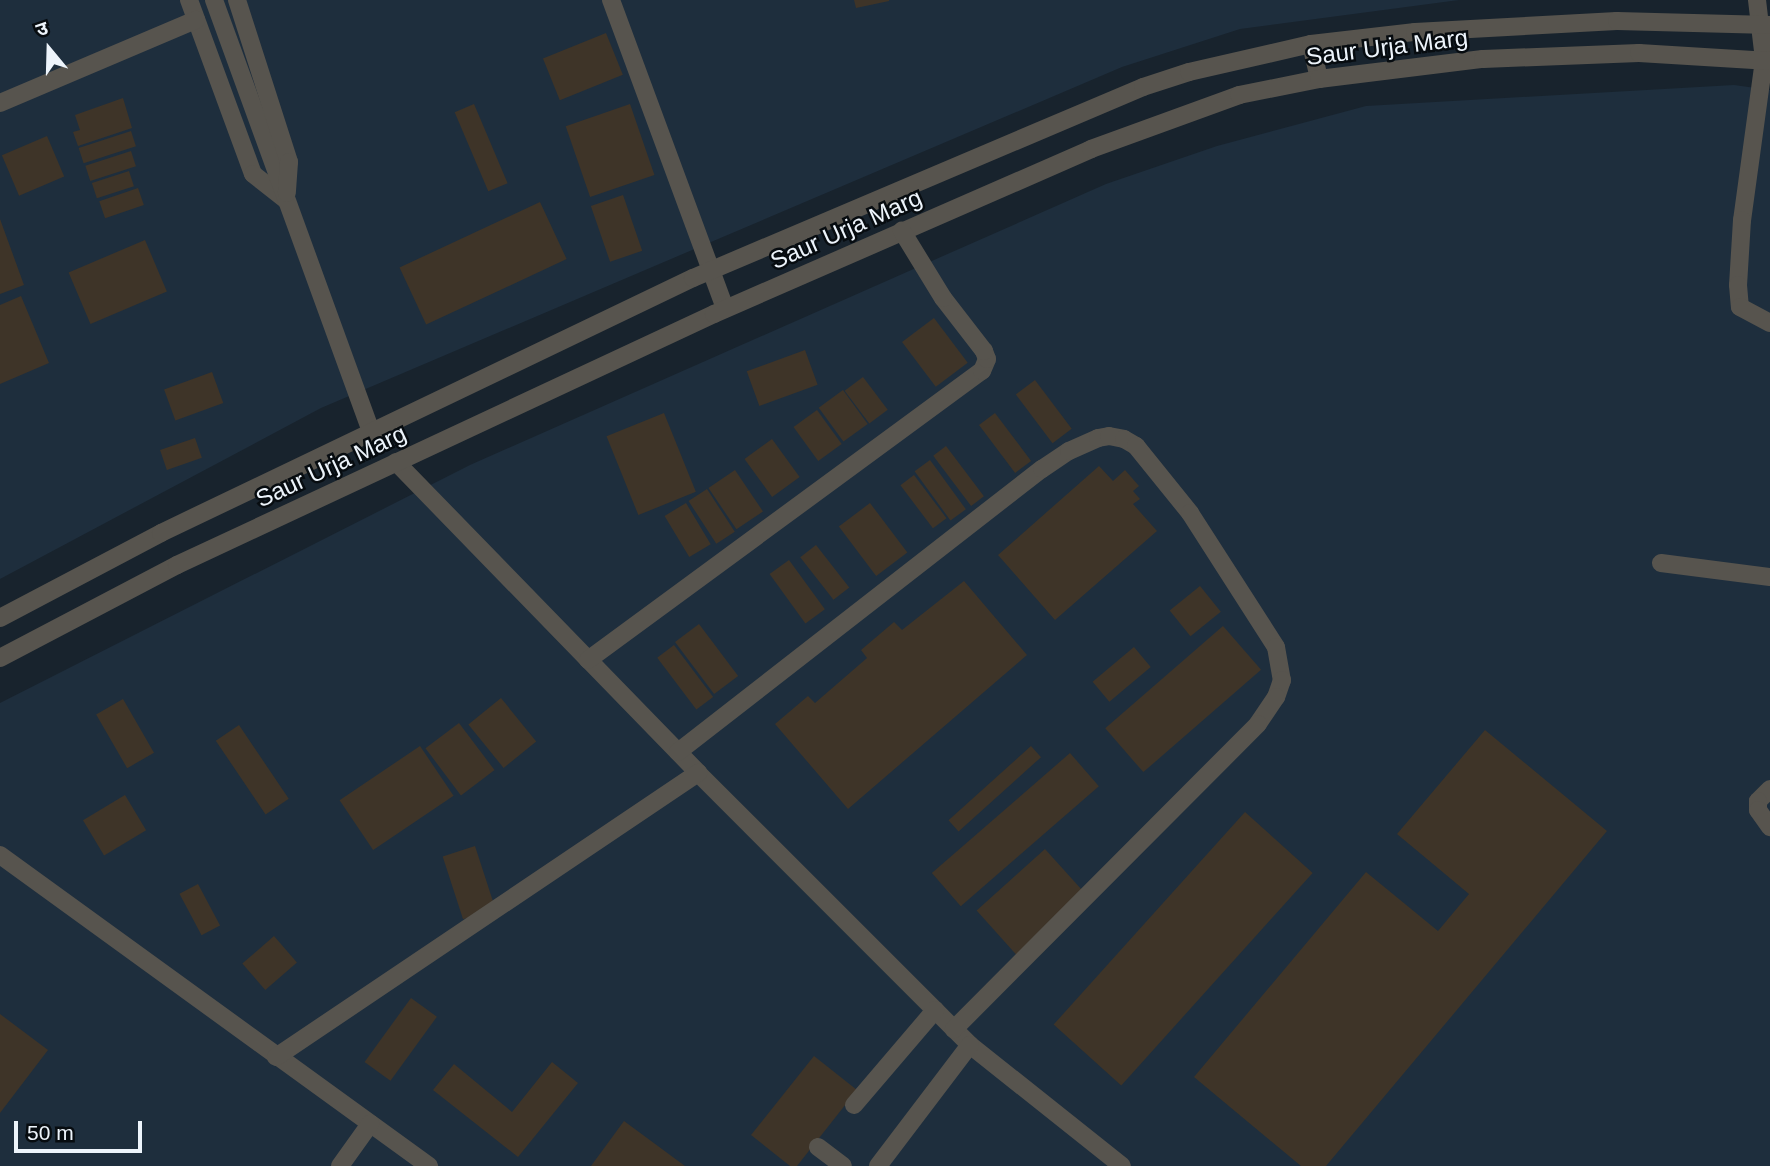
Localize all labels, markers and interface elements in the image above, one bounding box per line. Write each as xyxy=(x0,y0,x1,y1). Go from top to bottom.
north arrow xyxy=(14,14,84,84)
text: उ xyxy=(33,17,51,40)
street label: Saur Urja Marg xyxy=(1304,23,1470,71)
street label: Saur Urja Marg xyxy=(766,183,926,275)
street label: Saur Urja Marg xyxy=(251,419,411,513)
scale bar xyxy=(18,1106,145,1150)
text: 50 m xyxy=(27,1121,74,1144)

